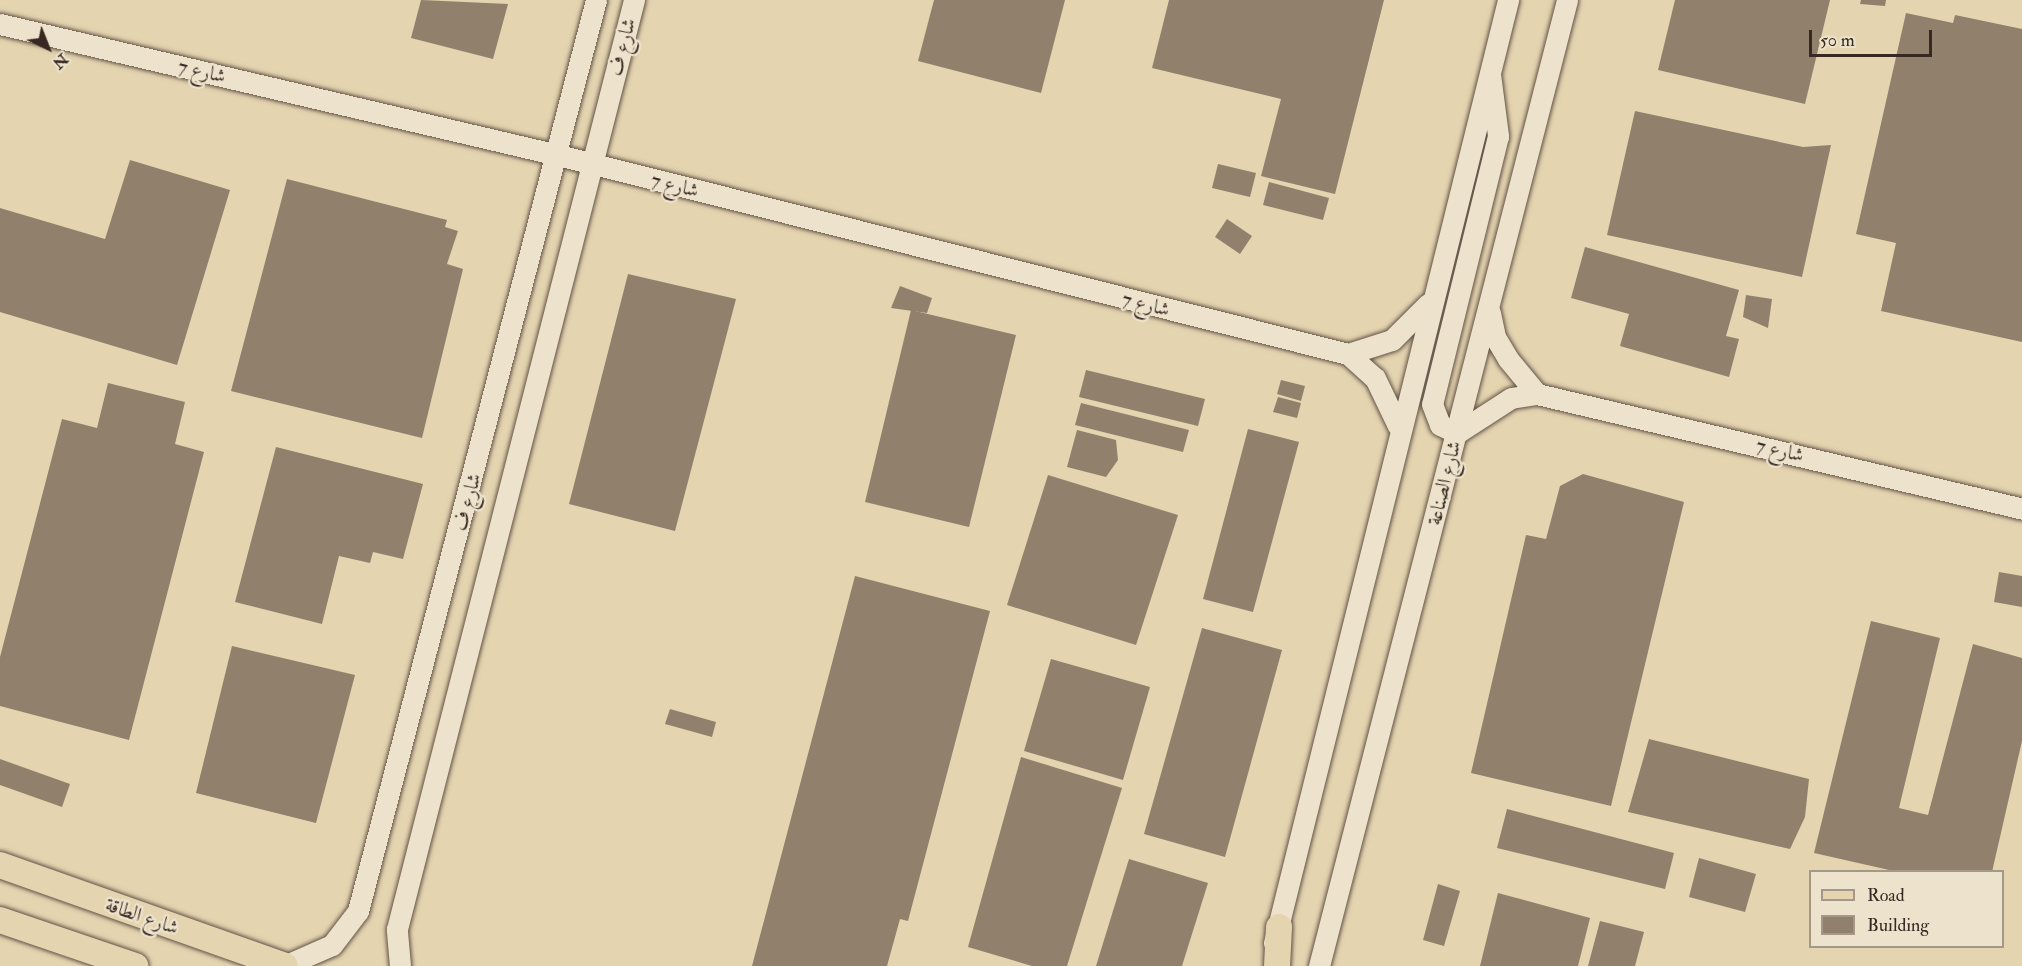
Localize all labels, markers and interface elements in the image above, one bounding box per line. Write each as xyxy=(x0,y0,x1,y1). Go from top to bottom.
street label: شارع ف xyxy=(603,16,641,78)
north arrow xyxy=(18,18,78,78)
scale bar xyxy=(1812,18,1935,56)
text: 50 m xyxy=(1820,29,1855,52)
text: N xyxy=(48,49,72,73)
street label: شارع 7 xyxy=(176,54,228,88)
street label: شارع 7 xyxy=(649,168,701,202)
street label: شارع 7 xyxy=(1120,287,1172,321)
street label: شارع 7 xyxy=(1754,433,1806,467)
street label: شارع الصناعة xyxy=(1422,438,1466,528)
street label: شارع ف xyxy=(448,471,486,533)
legend xyxy=(1809,870,2004,948)
text: Road xyxy=(1867,884,1905,907)
street label: شارع الطاقة xyxy=(102,892,182,940)
text: Building xyxy=(1867,914,1929,937)

